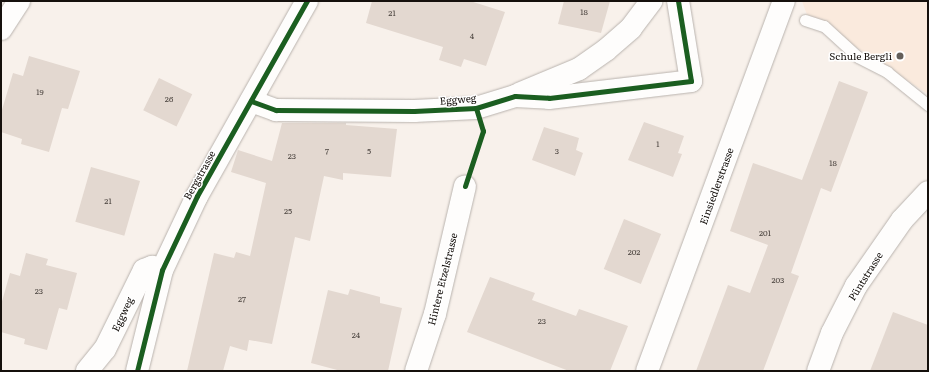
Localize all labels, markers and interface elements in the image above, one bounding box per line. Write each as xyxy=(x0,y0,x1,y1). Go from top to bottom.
house number: 18 xyxy=(580,7,588,17)
house number: 21 xyxy=(388,8,396,18)
house number: 4 xyxy=(470,31,474,41)
place label: Schule Bergli xyxy=(829,50,892,62)
marker: Schule Bergli xyxy=(895,51,905,61)
house number: 19 xyxy=(36,87,44,97)
street label: Eggweg xyxy=(439,91,477,107)
house number: 26 xyxy=(165,94,173,104)
house number: 1 xyxy=(656,139,660,149)
house number: 7 xyxy=(325,146,329,156)
house number: 5 xyxy=(367,146,371,156)
house number: 3 xyxy=(555,146,559,156)
street label: Einsiedlerstrasse xyxy=(697,146,735,226)
street label: Bergstrasse xyxy=(181,148,217,202)
house number: 23 xyxy=(288,151,296,161)
house number: 18 xyxy=(829,158,837,168)
house number: 21 xyxy=(104,196,112,206)
house number: 25 xyxy=(284,206,292,216)
house number: 201 xyxy=(759,228,771,238)
street label: Hintere Etzelstrasse xyxy=(425,231,459,327)
house number: 202 xyxy=(628,247,640,257)
street label: Püntstrasse xyxy=(845,249,885,303)
house number: 203 xyxy=(772,275,784,285)
house number: 23 xyxy=(35,286,43,296)
house number: 27 xyxy=(238,294,246,304)
street label: Eggweg xyxy=(109,295,135,333)
house number: 23 xyxy=(538,316,546,326)
house number: 24 xyxy=(352,330,360,340)

